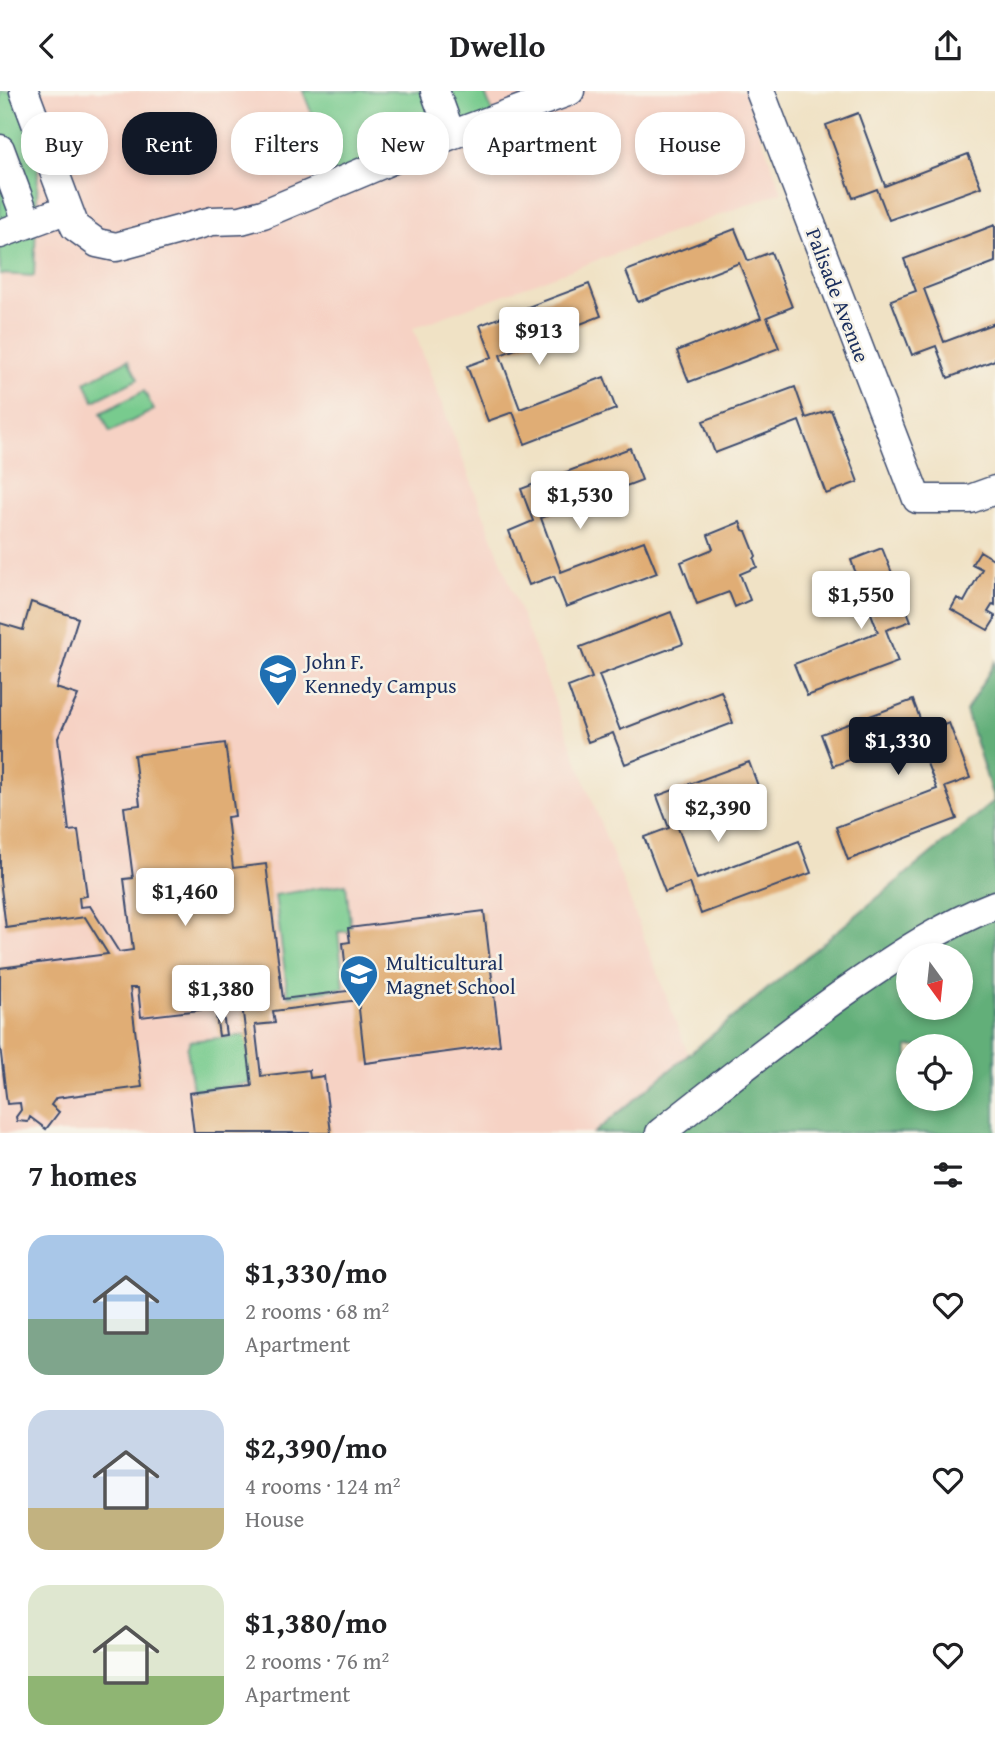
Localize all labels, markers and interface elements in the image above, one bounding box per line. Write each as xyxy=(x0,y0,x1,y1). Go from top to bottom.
text: Dwello xyxy=(450,22,545,69)
icon: back xyxy=(28,27,66,65)
icon: share xyxy=(929,27,967,65)
chip: Buy xyxy=(21,112,108,175)
chip: Rent xyxy=(122,112,217,175)
chip: Filters xyxy=(231,112,343,175)
chip: New xyxy=(357,112,449,175)
chip: Apartment xyxy=(463,112,621,175)
chip: House xyxy=(635,112,745,175)
street label: Palisade Avenue xyxy=(798,223,878,367)
pin: $913 xyxy=(498,307,580,367)
text: $913 xyxy=(515,313,563,346)
pin: $1,530 xyxy=(523,471,637,531)
text: $1,530 xyxy=(547,477,613,510)
pin: $1,550 xyxy=(804,571,918,631)
text: $1,550 xyxy=(828,577,894,610)
place label: John F. Kennedy Campus xyxy=(302,646,457,701)
school or university icon: John F. Kennedy Campus xyxy=(257,652,299,707)
pin: $1,330 xyxy=(841,717,955,777)
text: $1,330 xyxy=(865,723,931,756)
pin: $2,390 xyxy=(661,785,775,844)
text: $2,390 xyxy=(685,790,751,823)
pin: $1,460 xyxy=(128,869,242,928)
text: $1,460 xyxy=(152,874,218,907)
north arrow xyxy=(896,943,973,1020)
map controls xyxy=(896,943,973,1111)
place label: Multicultural Magnet School xyxy=(386,947,516,1002)
school or university icon: Multicultural Magnet School xyxy=(338,953,380,1008)
pin: $1,380 xyxy=(164,965,278,1025)
text: $1,380 xyxy=(188,971,254,1004)
button: locate xyxy=(896,1034,973,1111)
text: 7 homes xyxy=(28,1153,137,1197)
icon: filters xyxy=(929,1156,967,1194)
text: $1,330/mo xyxy=(245,1250,387,1294)
icon: home xyxy=(84,1263,168,1347)
icon: heart xyxy=(929,1286,967,1324)
text: 2 rooms · 68 m² xyxy=(245,1294,389,1327)
text: Apartment xyxy=(245,1327,350,1360)
text: $2,390/mo xyxy=(245,1425,387,1469)
icon: home xyxy=(84,1438,168,1522)
icon: heart xyxy=(929,1461,967,1499)
text: 4 rooms · 124 m² xyxy=(245,1469,400,1502)
text: House xyxy=(245,1502,304,1535)
text: $1,380/mo xyxy=(245,1600,387,1644)
icon: home xyxy=(84,1613,168,1697)
icon: heart xyxy=(929,1636,967,1674)
text: 2 rooms · 76 m² xyxy=(245,1644,389,1677)
text: Apartment xyxy=(245,1677,350,1710)

